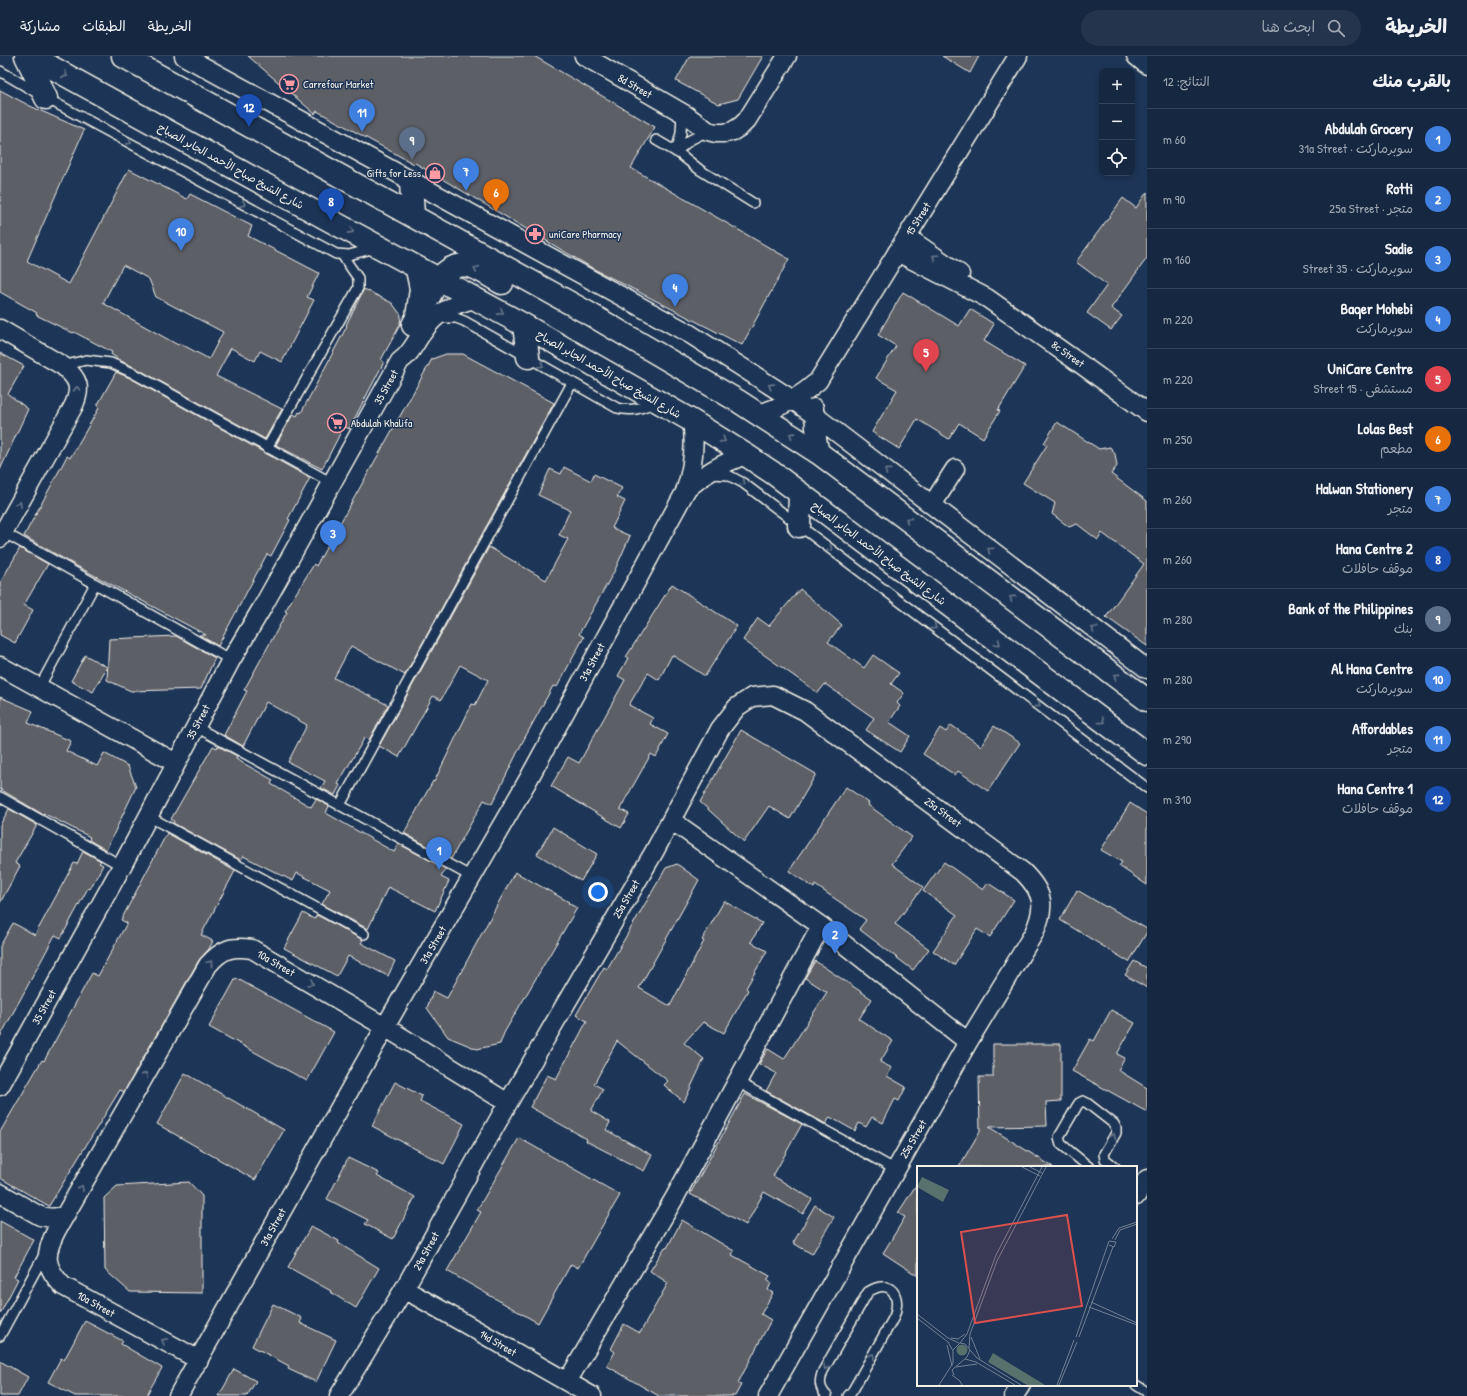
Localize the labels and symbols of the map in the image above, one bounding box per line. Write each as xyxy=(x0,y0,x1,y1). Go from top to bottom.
one-way arrow xyxy=(61,70,68,77)
street label: 8d Street xyxy=(615,71,655,101)
supermarket icon: Carrefour Market xyxy=(278,73,300,95)
place label: Carrefour Market xyxy=(303,77,374,91)
pin: 12 xyxy=(236,94,262,127)
pin: 11 xyxy=(349,99,375,132)
street label: شارع الشيخ صباح الأحمد الجابر الصباح xyxy=(155,120,306,214)
pin: 9 xyxy=(399,127,425,160)
one-way arrow xyxy=(125,137,132,145)
pin: 7 xyxy=(453,158,479,191)
shop icon: Gifts for Less xyxy=(424,162,446,184)
place label: Gifts for Less xyxy=(367,166,421,180)
pin: 6 xyxy=(483,179,509,212)
pin: 8 xyxy=(318,188,344,221)
one-way arrow xyxy=(239,199,246,207)
street label: 15 Street xyxy=(902,200,934,238)
pin: 10 xyxy=(168,218,194,251)
pharmacy icon: uniCare Pharmacy xyxy=(524,223,546,245)
one-way arrow xyxy=(347,227,354,234)
place label: uniCare Pharmacy xyxy=(549,227,622,241)
one-way arrow xyxy=(932,254,939,262)
one-way arrow xyxy=(473,266,480,274)
pin: 4 xyxy=(662,274,688,307)
one-way arrow xyxy=(496,307,504,315)
street label: شارع الشيخ صباح الأحمد الجابر الصباح xyxy=(533,327,684,423)
street label: 8c Street xyxy=(1049,338,1087,371)
pin: 5 xyxy=(913,339,939,372)
one-way arrow xyxy=(537,360,544,368)
street label: 35 Street xyxy=(371,367,401,407)
one-way arrow xyxy=(768,383,775,391)
one-way arrow xyxy=(73,386,81,392)
supermarket icon: Abdulah Khalifa xyxy=(326,412,348,434)
place label: Abdulah Khalifa xyxy=(351,416,413,430)
one-way arrow xyxy=(789,432,796,440)
one-way arrow xyxy=(718,435,725,442)
one-way arrow xyxy=(885,469,892,476)
one-way arrow xyxy=(738,478,745,485)
street label: شارع الشيخ صباح الأحمد الجابر الصباح xyxy=(808,498,949,610)
one-way arrow xyxy=(14,501,22,508)
one-way arrow xyxy=(905,517,912,525)
pin: 3 xyxy=(320,520,346,553)
one-way arrow xyxy=(826,544,833,551)
one-way arrow xyxy=(988,548,995,555)
one-way arrow xyxy=(1009,595,1016,603)
one-way arrow xyxy=(930,623,937,630)
one-way arrow xyxy=(1091,627,1098,634)
one-way arrow xyxy=(994,638,1001,645)
street label: 31a Street xyxy=(576,640,608,684)
one-way arrow xyxy=(1113,674,1120,681)
one-way arrow xyxy=(1034,701,1041,708)
street label: 35 Street xyxy=(183,702,213,742)
one-way arrow xyxy=(1098,716,1105,723)
street label: 25a Street xyxy=(922,794,964,830)
pin: 1 xyxy=(426,837,452,870)
street label: 25a Street xyxy=(609,877,643,921)
your location xyxy=(588,882,608,902)
pin: 2 xyxy=(822,921,848,954)
street label: 31a Street xyxy=(417,923,450,966)
street label: 10a Street xyxy=(255,947,298,980)
one-way arrow xyxy=(205,960,212,968)
one-way arrow xyxy=(307,979,314,986)
street label: 35 Street xyxy=(29,987,59,1027)
one-way arrow xyxy=(140,1072,147,1079)
street label: 25a Street xyxy=(896,1117,930,1161)
one-way arrow xyxy=(1109,1132,1117,1139)
inset map xyxy=(917,1166,1137,1386)
one-way arrow xyxy=(76,1185,83,1192)
street label: 31a Street xyxy=(257,1205,289,1248)
street label: 29a Street xyxy=(410,1229,442,1273)
street label: 10a Street xyxy=(75,1288,118,1320)
street label: 14d Street xyxy=(477,1327,519,1359)
one-way arrow xyxy=(161,1339,169,1346)
one-way arrow xyxy=(868,1353,875,1360)
one-way arrow xyxy=(823,1363,830,1370)

